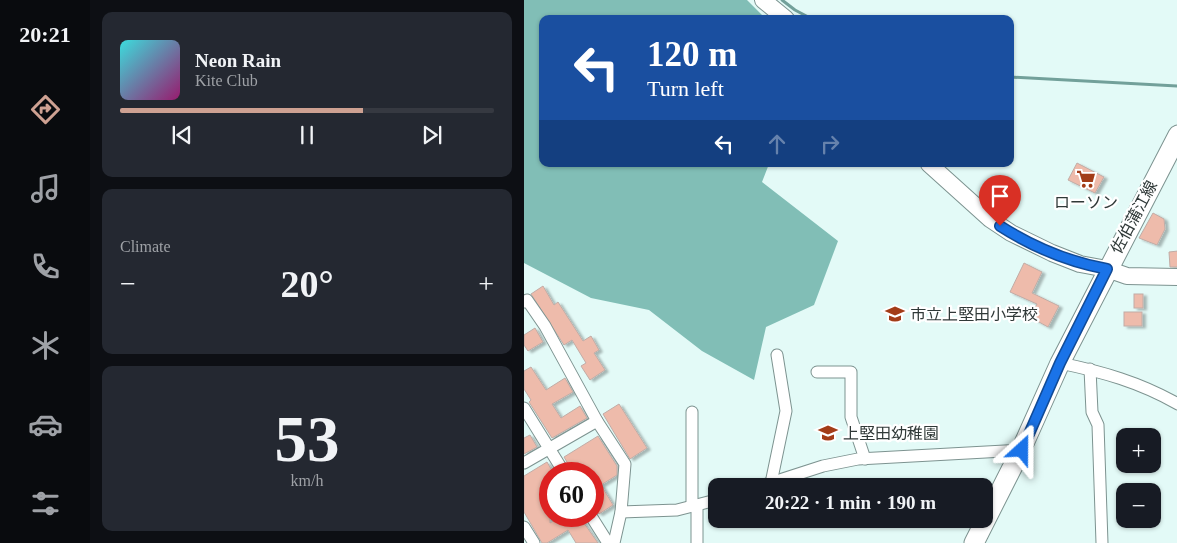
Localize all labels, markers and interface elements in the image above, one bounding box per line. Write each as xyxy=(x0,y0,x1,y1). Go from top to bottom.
text: 20:21 xyxy=(19,22,71,47)
icon: left xyxy=(564,35,629,100)
text: 120 m xyxy=(647,35,737,74)
text: Neon Rain xyxy=(195,50,281,71)
text: Kite Club xyxy=(195,72,258,89)
text: Turn left xyxy=(647,76,724,101)
icon: directions xyxy=(28,92,63,127)
icon: previous xyxy=(168,121,196,149)
icon: pause xyxy=(293,121,321,149)
icon: next xyxy=(418,121,446,149)
icon: left xyxy=(710,130,738,158)
icon: ahead xyxy=(763,130,791,158)
icon: right xyxy=(816,130,844,158)
supermarket icon: ローソン xyxy=(1075,168,1097,190)
icon: music xyxy=(28,171,63,206)
pin xyxy=(979,175,1021,226)
street label: 佐伯蒲江線 xyxy=(1108,178,1160,256)
icon: arrive xyxy=(986,182,1014,210)
place label: ローソン xyxy=(1054,194,1118,211)
text: Climate xyxy=(120,238,171,255)
icon: phone xyxy=(28,249,63,284)
text: 20° xyxy=(280,263,334,305)
text: − xyxy=(120,268,136,299)
text: + xyxy=(478,268,494,299)
school or university icon: 市立上堅田小学校 xyxy=(884,303,906,325)
place label: 市立上堅田小学校 xyxy=(910,306,1038,323)
icon: climate xyxy=(28,328,63,363)
text: 53 xyxy=(275,403,340,475)
icon: car xyxy=(28,407,63,442)
school or university icon: 上堅田幼稚園 xyxy=(817,422,839,444)
position arrow xyxy=(995,423,1047,475)
place label: 上堅田幼稚園 xyxy=(843,425,939,442)
map controls xyxy=(1116,428,1161,528)
button: + xyxy=(1116,428,1161,473)
speed limit sign: 60 xyxy=(539,462,604,527)
text: km/h xyxy=(291,472,323,489)
button: − xyxy=(1116,483,1161,528)
icon: filters xyxy=(28,486,63,521)
text: 20:22 · 1 min · 190 m xyxy=(765,492,936,513)

